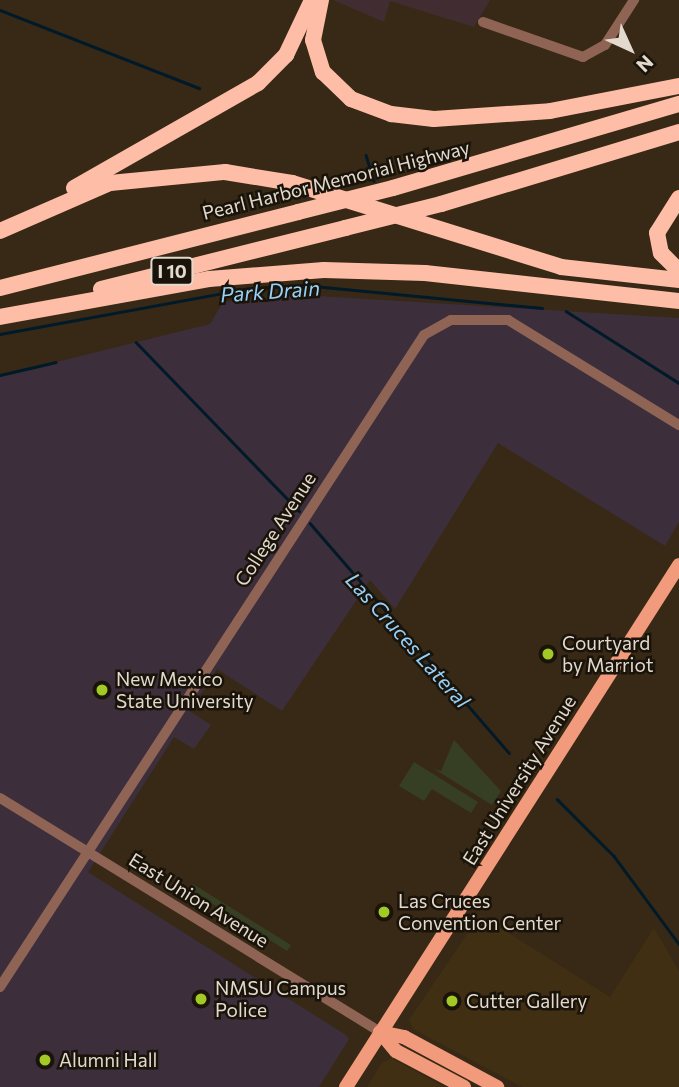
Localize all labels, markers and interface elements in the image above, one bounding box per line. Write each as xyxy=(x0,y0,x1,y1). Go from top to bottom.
north arrow xyxy=(595,14,665,84)
text: N xyxy=(632,51,658,77)
street label: Pearl Harbor Memorial Highway xyxy=(200,136,472,224)
road number: I 10 xyxy=(149,256,195,286)
water label: Park Drain xyxy=(219,275,321,307)
street label: College Avenue xyxy=(230,468,320,590)
water label: Las Cruces Lateral xyxy=(341,567,475,713)
place label: Courtyard by Marriot xyxy=(562,632,653,676)
marker: Courtyard by Marriot xyxy=(540,646,556,662)
place label: New Mexico State University xyxy=(116,668,253,712)
marker: New Mexico State University xyxy=(94,682,110,698)
street label: East University Avenue xyxy=(457,691,581,869)
street label: East Union Avenue xyxy=(125,848,273,952)
place label: Las Cruces Convention Center xyxy=(398,890,561,934)
marker: Las Cruces Convention Center xyxy=(376,904,392,920)
place label: NMSU Campus Police xyxy=(215,977,346,1021)
place label: Cutter Gallery xyxy=(466,990,587,1012)
marker: NMSU Campus Police xyxy=(193,991,209,1007)
marker: Cutter Gallery xyxy=(444,993,460,1009)
place label: Alumni Hall xyxy=(59,1049,157,1071)
marker: Alumni Hall xyxy=(37,1052,53,1068)

